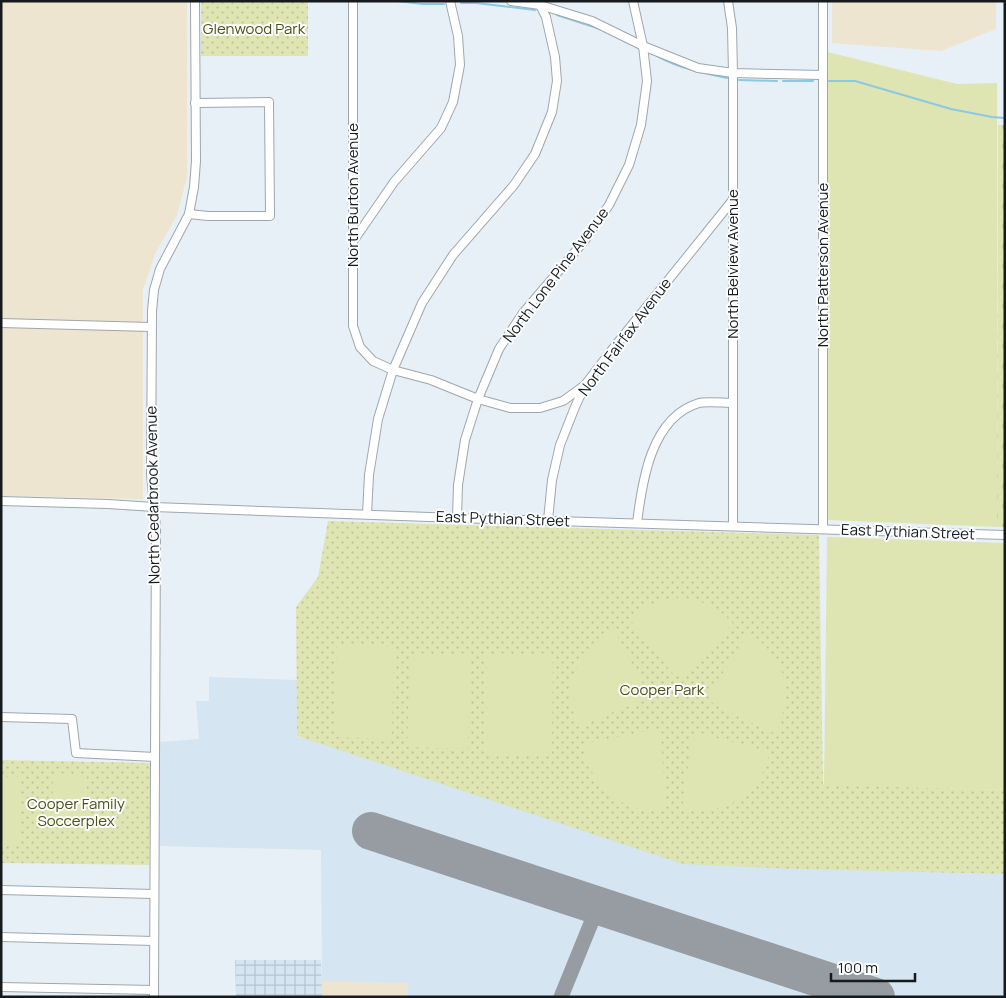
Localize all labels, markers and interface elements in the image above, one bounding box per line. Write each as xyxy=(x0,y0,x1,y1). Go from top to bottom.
park label: Glenwood Park xyxy=(203,18,306,39)
street label: North Burton Avenue xyxy=(342,123,363,267)
street label: North Patterson Avenue xyxy=(812,183,833,347)
street label: North Belview Avenue xyxy=(722,189,743,339)
street label: North Lone Pine Avenue xyxy=(498,203,614,347)
street label: North Fairfax Avenue xyxy=(573,273,676,400)
street label: North Cedarbrook Avenue xyxy=(140,405,165,584)
street label: East Pythian Street xyxy=(436,506,570,531)
street label: East Pythian Street xyxy=(841,519,975,544)
park label: Cooper Park xyxy=(620,679,705,700)
park label: Cooper Family Soccerplex xyxy=(27,793,125,831)
scale bar xyxy=(831,950,915,982)
text: 100 m xyxy=(838,957,878,978)

